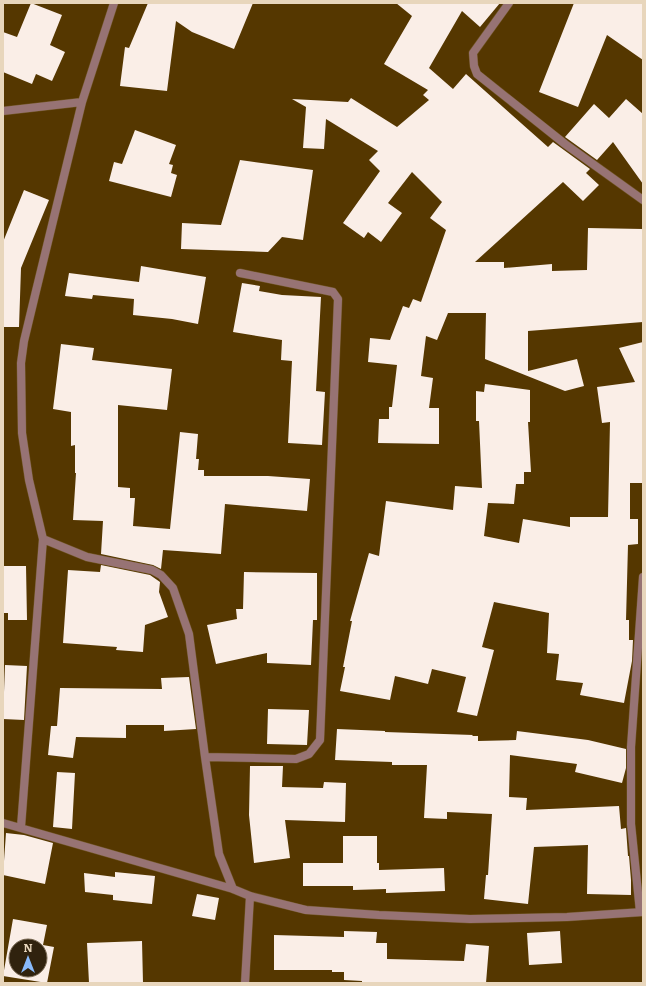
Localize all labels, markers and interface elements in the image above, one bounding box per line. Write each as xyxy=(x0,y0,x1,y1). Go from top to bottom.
north arrow xyxy=(8,938,48,978)
text: N xyxy=(23,939,33,955)

